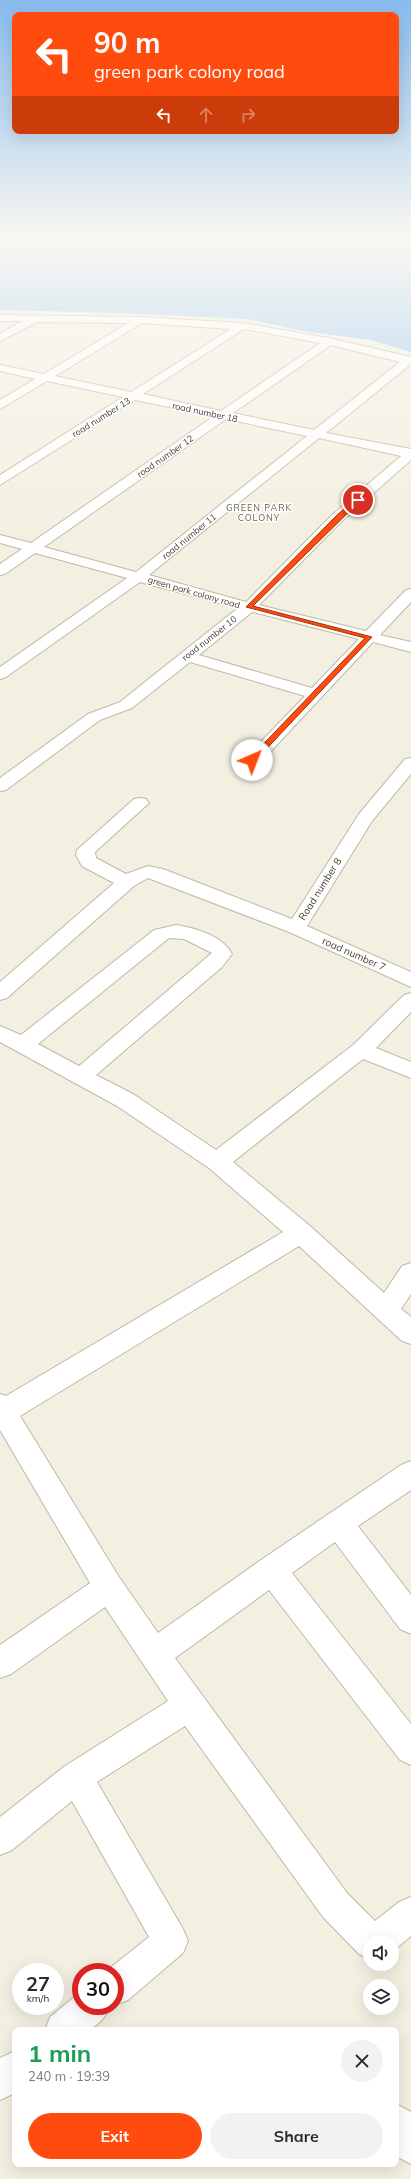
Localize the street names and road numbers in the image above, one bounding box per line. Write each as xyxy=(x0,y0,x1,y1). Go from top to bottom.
street label: road number 13 xyxy=(70,395,132,439)
street label: road number 18 xyxy=(171,400,239,424)
street label: road number 12 xyxy=(135,432,195,480)
street label: road number 11 xyxy=(160,511,218,561)
street label: green park colony road xyxy=(146,574,241,611)
street label: road number 10 xyxy=(179,613,239,663)
street label: Road number 8 xyxy=(296,855,344,923)
street label: road number 7 xyxy=(320,934,388,974)

